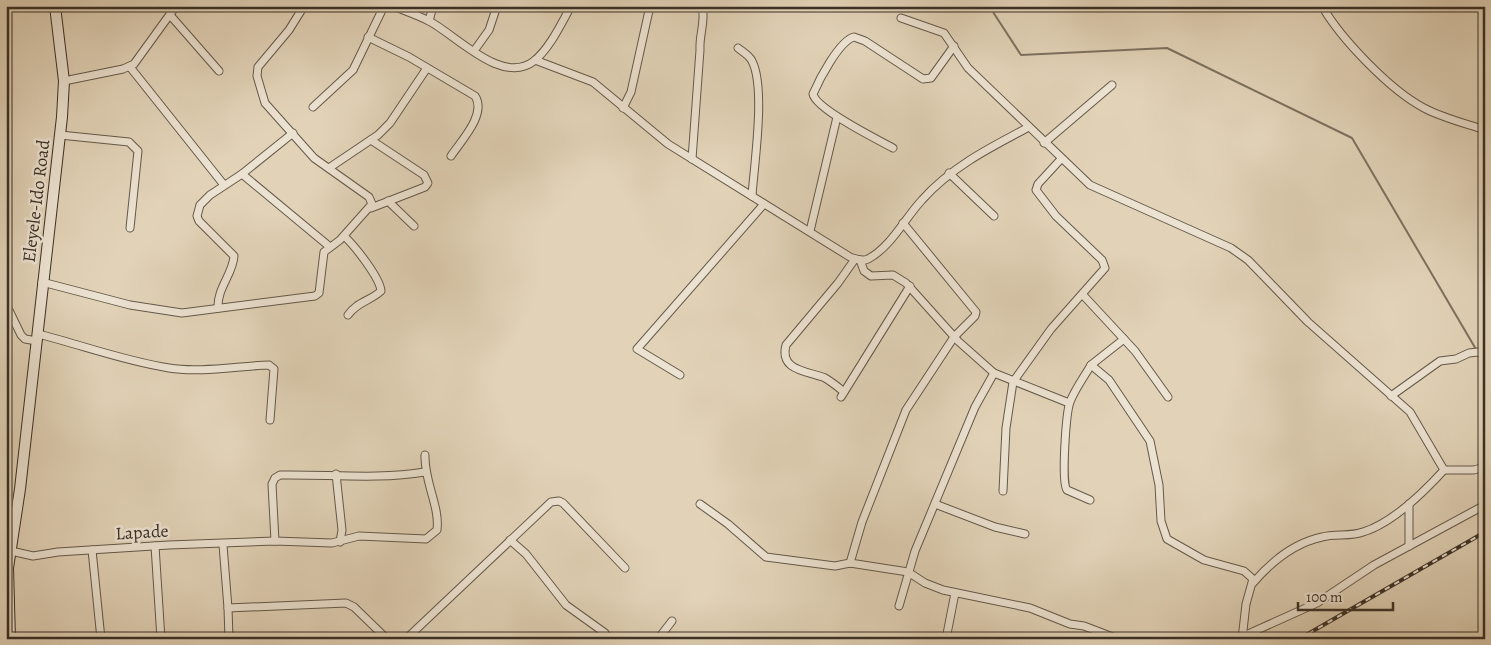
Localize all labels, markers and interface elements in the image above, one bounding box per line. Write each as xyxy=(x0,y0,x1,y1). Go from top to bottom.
street label: Eleyele-Ido Road xyxy=(17,138,55,264)
street label: Lapade xyxy=(115,519,169,545)
scale bar xyxy=(1298,580,1394,612)
text: 100 m xyxy=(1306,587,1343,607)

